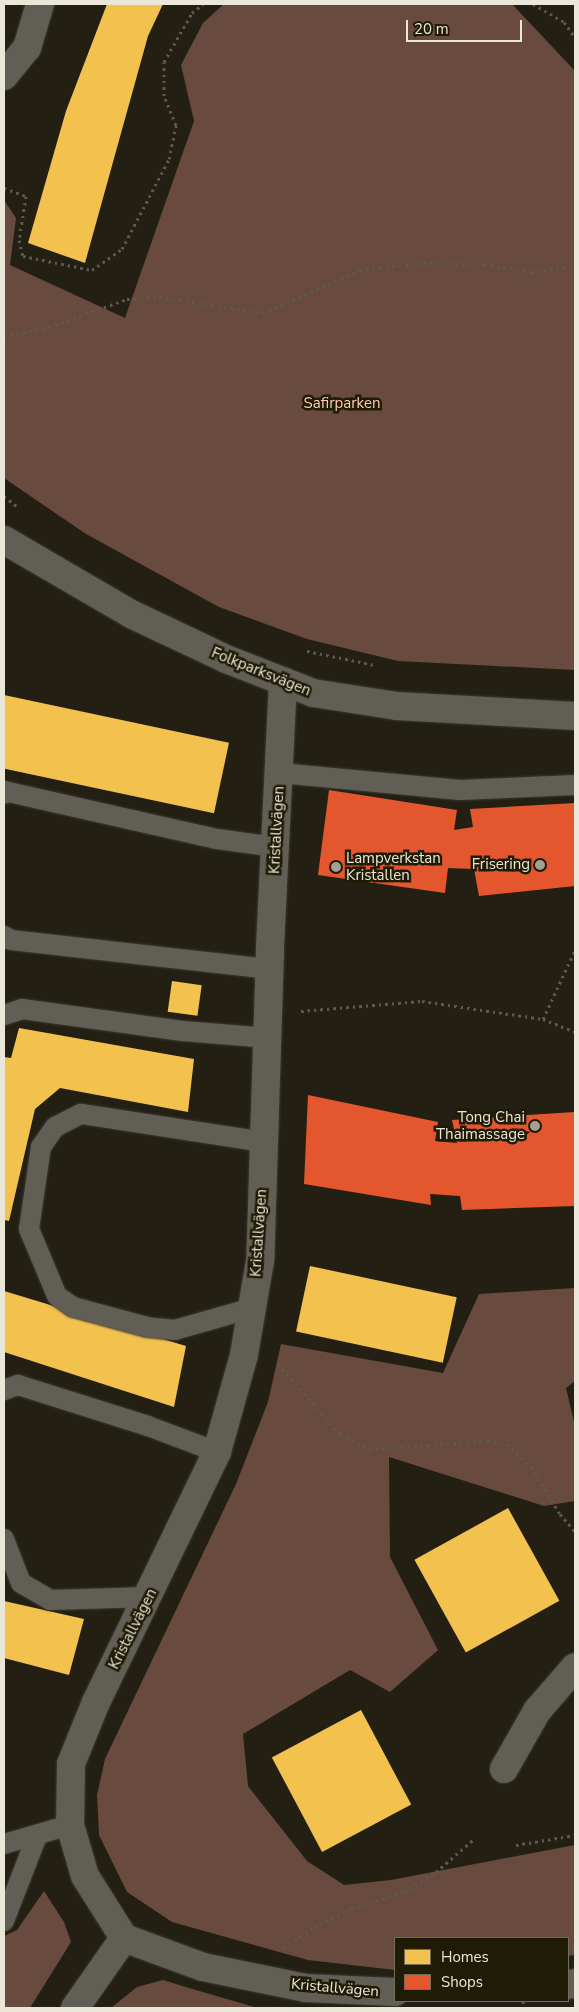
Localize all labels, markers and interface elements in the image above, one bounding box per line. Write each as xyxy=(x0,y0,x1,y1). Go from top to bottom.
scale bar xyxy=(409,10,525,42)
text: 20 m xyxy=(414,19,449,39)
park label: Safirparken xyxy=(304,395,380,413)
street label: Folkparksvägen xyxy=(209,644,313,700)
street label: Kristallvägen xyxy=(266,786,288,874)
place label: Lampverkstan Kristallen xyxy=(346,849,441,884)
place label: Frisering xyxy=(472,856,530,874)
marker: Frisering xyxy=(534,859,546,871)
marker: Lampverkstan Kristallen xyxy=(330,861,342,873)
place label: Tong Chai Thaimassage xyxy=(436,1108,525,1143)
marker: Tong Chai Thaimassage xyxy=(529,1120,541,1132)
street label: Kristallvägen xyxy=(247,1188,271,1278)
street label: Kristallvägen xyxy=(105,1586,161,1672)
legend xyxy=(394,1937,569,2002)
text: Homes xyxy=(441,1947,489,1967)
text: Shops xyxy=(441,1972,483,1992)
street label: Kristallvägen xyxy=(290,1975,380,2001)

